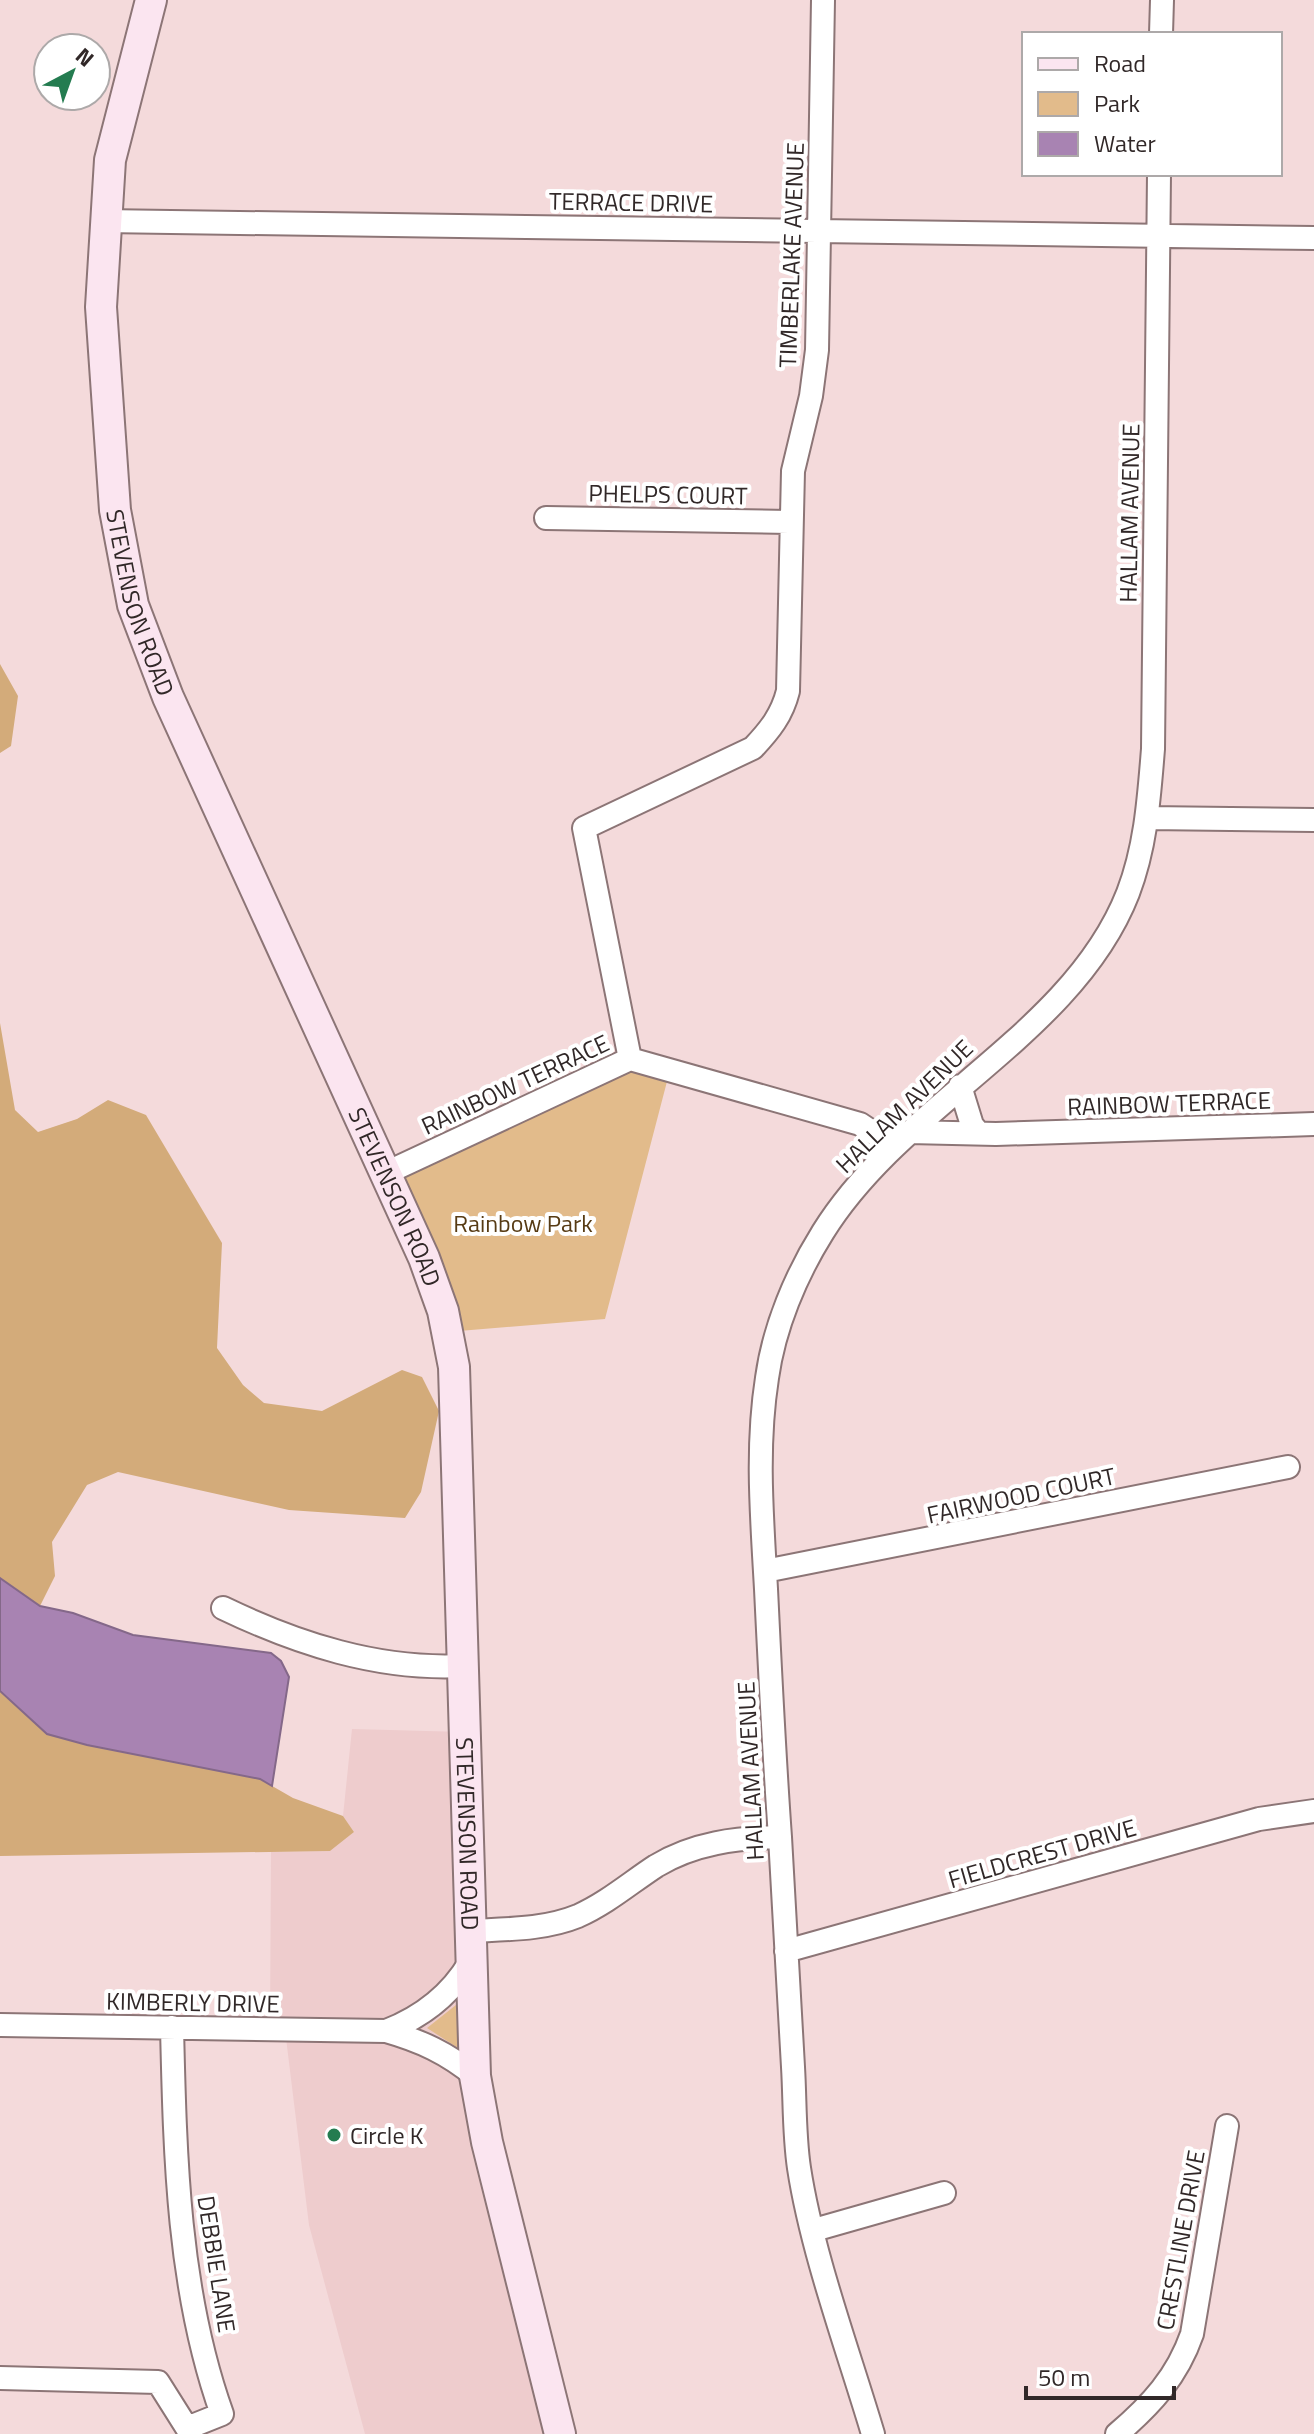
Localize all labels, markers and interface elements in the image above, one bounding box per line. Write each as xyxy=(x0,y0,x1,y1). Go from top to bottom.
north arrow xyxy=(32,32,112,112)
legend xyxy=(1022,32,1282,176)
text: N xyxy=(68,39,102,75)
text: Road xyxy=(1094,45,1146,81)
text: Park xyxy=(1094,85,1140,121)
text: Water xyxy=(1094,125,1156,161)
street label: TIMBERLAKE AVENUE xyxy=(769,142,813,368)
street label: TERRACE DRIVE xyxy=(549,183,713,221)
street label: HALLAM AVENUE xyxy=(1109,423,1149,603)
street label: PHELPS COURT xyxy=(588,475,748,513)
street label: STEVENSON ROAD xyxy=(97,506,184,701)
street label: RAINBOW TERRACE xyxy=(415,1025,615,1143)
street label: HALLAM AVENUE xyxy=(827,1031,981,1181)
street label: RAINBOW TERRACE xyxy=(1067,1081,1271,1125)
street label: STEVENSON ROAD xyxy=(339,1101,451,1291)
park label: Rainbow Park xyxy=(453,1205,593,1241)
street label: FAIRWOOD COURT xyxy=(923,1457,1119,1533)
street label: HALLAM AVENUE xyxy=(727,1681,773,1861)
street label: STEVENSON ROAD xyxy=(447,1737,489,1931)
street label: FIELDCREST DRIVE xyxy=(944,1809,1140,1897)
street label: KIMBERLY DRIVE xyxy=(106,1982,280,2022)
place label: Circle K xyxy=(350,2117,424,2153)
marker: Circle K xyxy=(325,2126,343,2144)
street label: CRESTLINE DRIVE xyxy=(1146,2147,1214,2333)
street label: DEBBIE LANE xyxy=(188,2193,246,2335)
scale bar xyxy=(1026,2350,1174,2400)
text: 50 m xyxy=(1038,2359,1090,2395)

